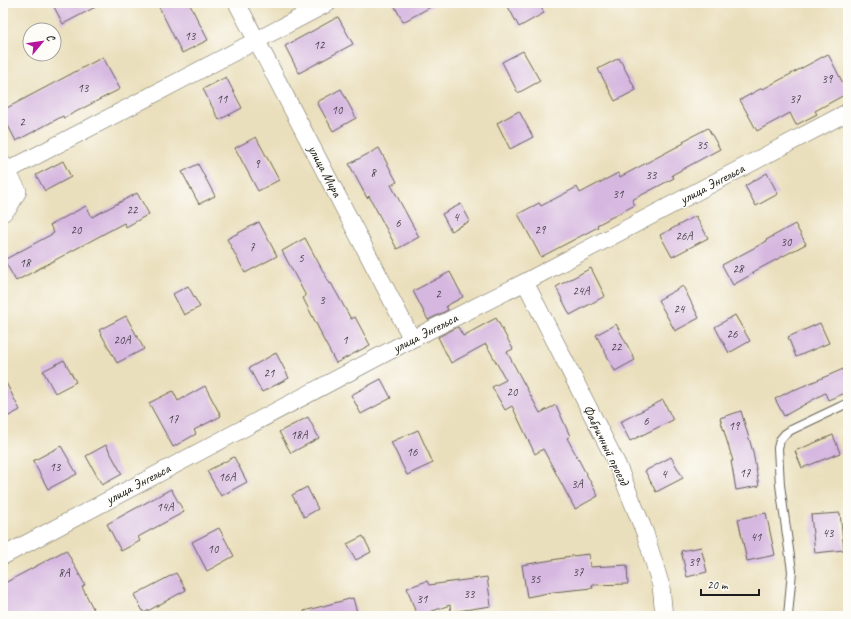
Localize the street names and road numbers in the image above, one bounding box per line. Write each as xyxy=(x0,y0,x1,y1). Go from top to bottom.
street label: улица Мира xyxy=(304,141,346,201)
street label: улица Энгельса xyxy=(676,159,748,208)
street label: улица Энгельса xyxy=(389,309,461,357)
street label: Фабричный проезд xyxy=(579,402,634,490)
street label: улица Энгельса xyxy=(102,459,174,508)

